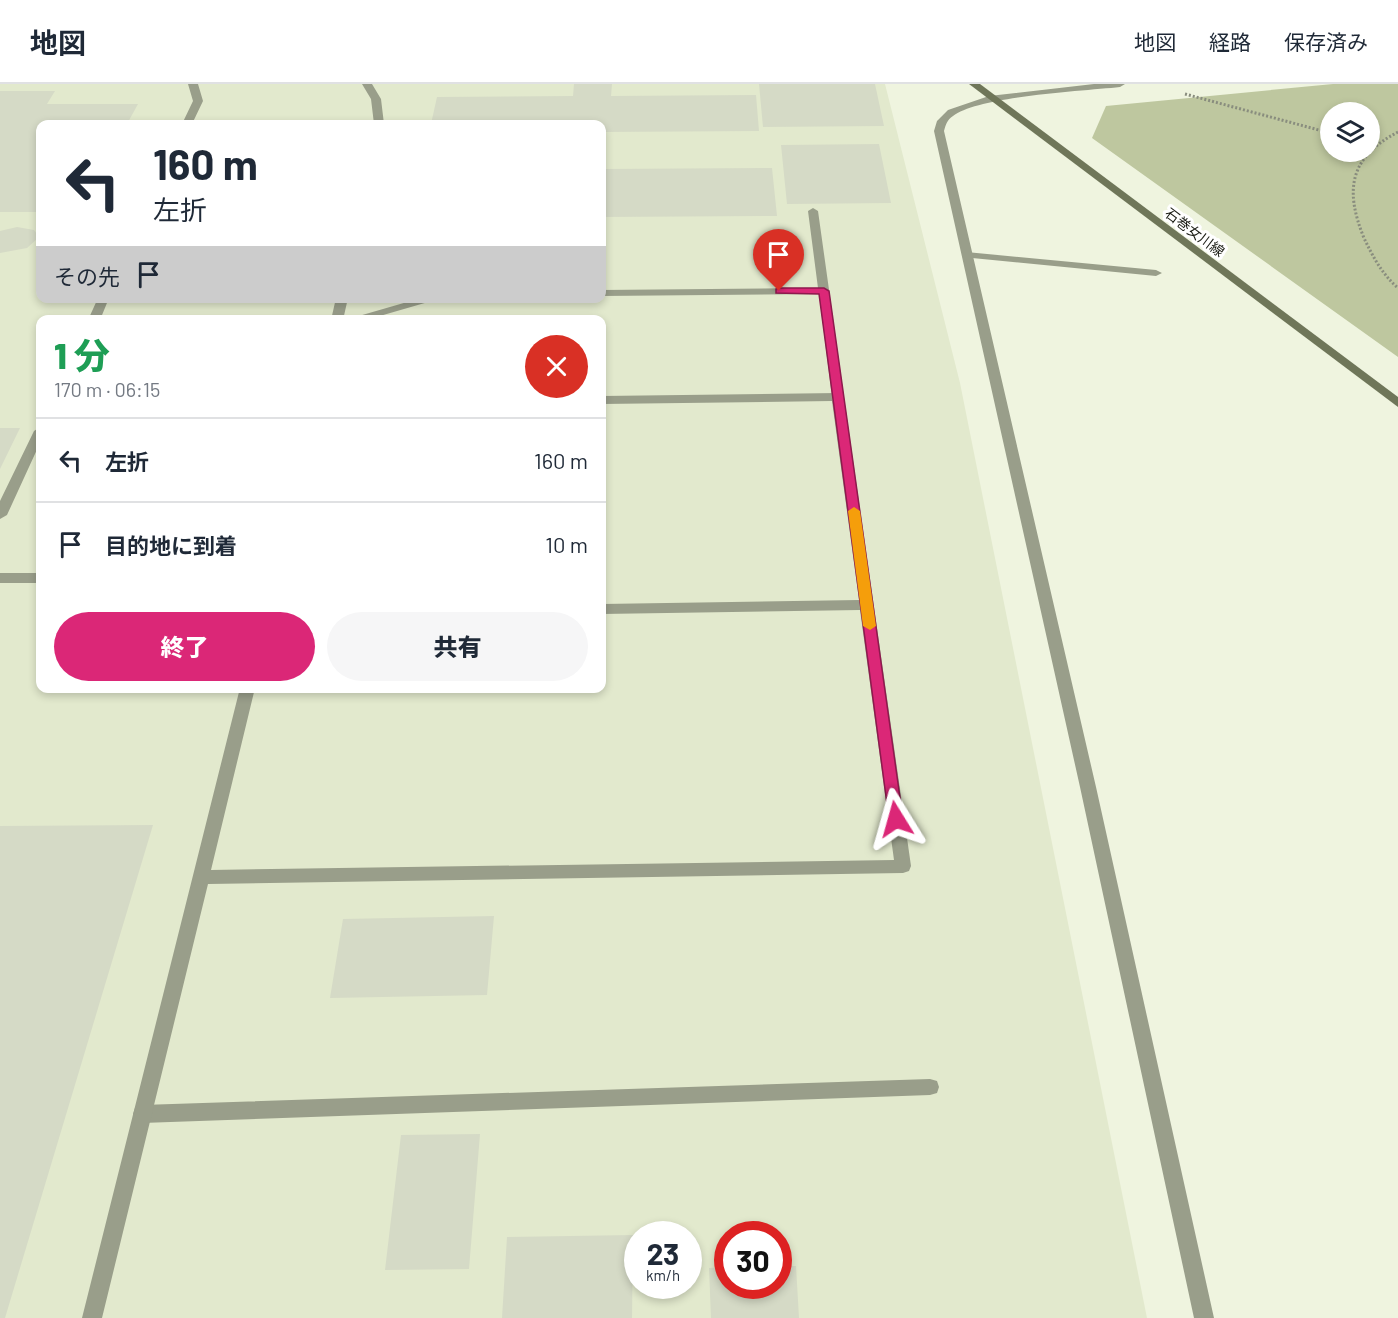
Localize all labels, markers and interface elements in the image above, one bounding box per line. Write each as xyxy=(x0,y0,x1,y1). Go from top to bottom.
text: 地図 xyxy=(30,25,86,59)
text: 地図 xyxy=(1134,29,1176,54)
text: 経路 xyxy=(1209,29,1251,54)
text: 保存済み xyxy=(1284,29,1368,54)
map controls xyxy=(1320,102,1380,162)
button: layers xyxy=(1320,102,1380,162)
text: 160 m xyxy=(153,138,258,188)
icon: left xyxy=(54,144,132,222)
text: 左折 xyxy=(153,193,207,225)
street label: 石巻女川線 xyxy=(1162,204,1228,260)
pin xyxy=(753,229,804,291)
icon: arrive xyxy=(762,238,795,271)
icon: arrive xyxy=(132,258,165,291)
text: その先 xyxy=(54,263,120,289)
text: 1 分 xyxy=(54,333,110,376)
button: close xyxy=(525,335,588,398)
text: 170 m · 06:15 xyxy=(54,377,160,401)
icon: left xyxy=(54,444,87,477)
text: 160 m xyxy=(534,447,588,473)
text: 左折 xyxy=(105,448,149,474)
icon: arrive xyxy=(54,528,87,561)
text: 10 m xyxy=(545,531,588,557)
text: 目的地に到着 xyxy=(105,532,237,558)
button: 終了 xyxy=(54,612,315,681)
button: 共有 xyxy=(327,612,588,681)
position arrow xyxy=(864,787,928,851)
speed limit sign: 30 xyxy=(714,1221,792,1299)
text: 23 xyxy=(647,1235,679,1271)
text: km/h xyxy=(646,1266,680,1284)

